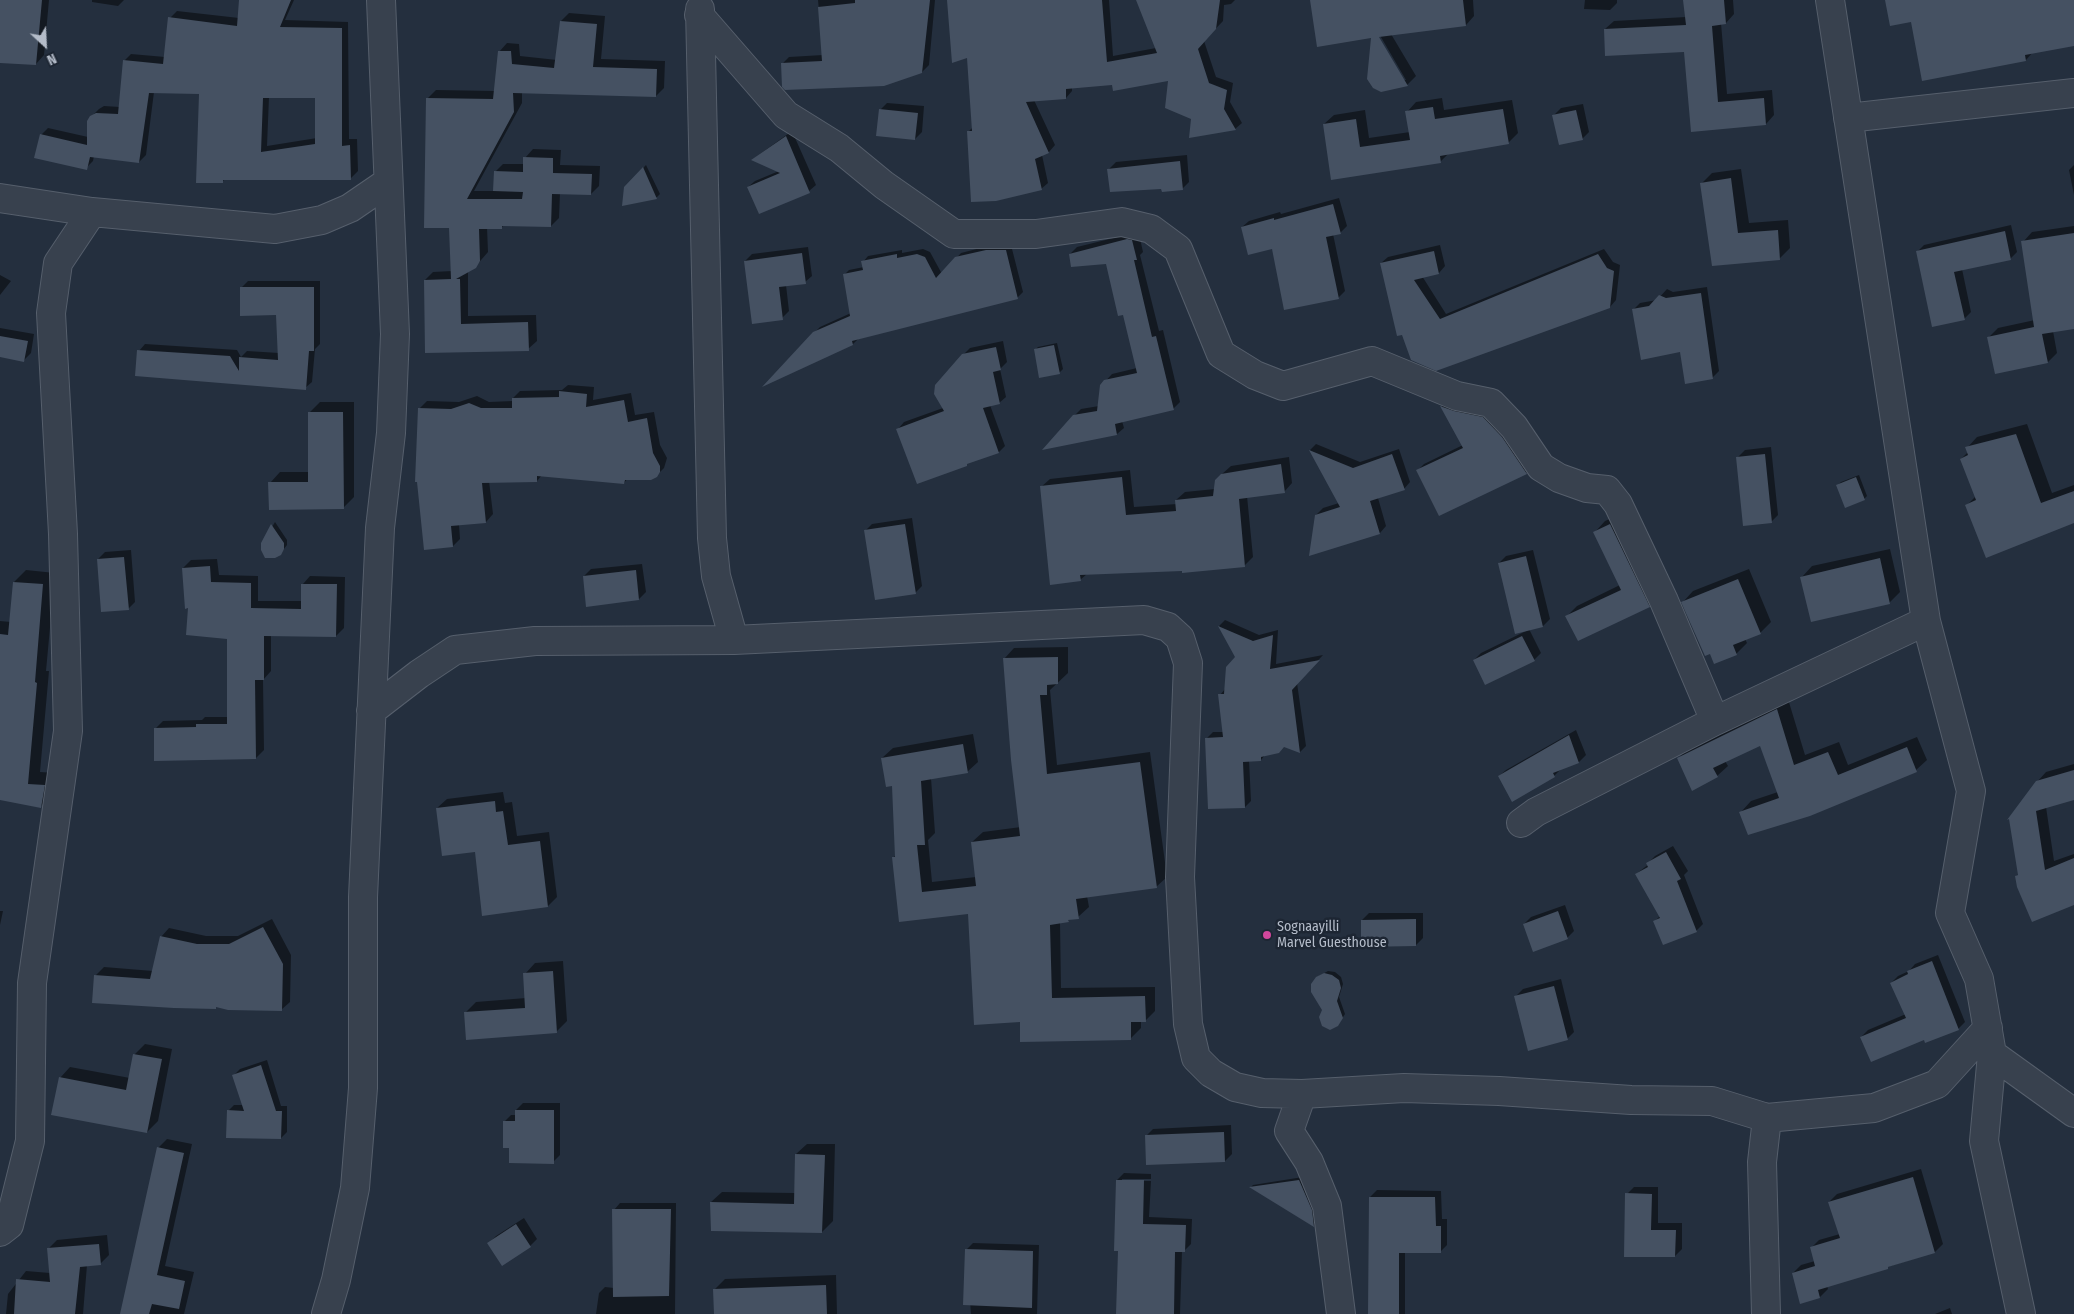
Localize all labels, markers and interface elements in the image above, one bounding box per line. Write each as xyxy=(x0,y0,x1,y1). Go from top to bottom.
north arrow xyxy=(20,20,70,70)
text: N xyxy=(44,50,59,69)
place label: Sognaayilli Marvel Guesthouse xyxy=(1277,919,1387,952)
marker: Sognaayilli Marvel Guesthouse xyxy=(1261,929,1273,941)

